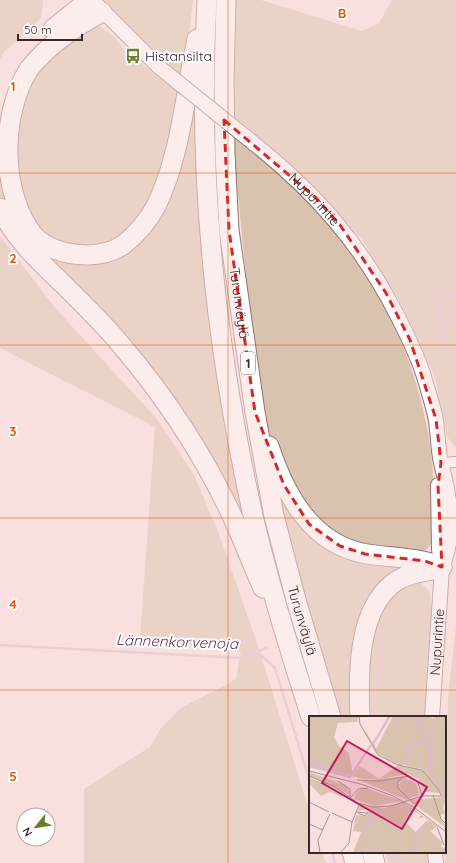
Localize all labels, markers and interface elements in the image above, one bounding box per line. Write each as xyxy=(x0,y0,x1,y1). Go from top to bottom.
text: B xyxy=(338,5,346,21)
scale bar xyxy=(18,16,82,42)
text: 50 m xyxy=(24,22,52,37)
bus stop icon: Histansilta xyxy=(124,47,142,65)
place label: Histansilta xyxy=(145,47,212,65)
text: 1 xyxy=(10,78,16,94)
street label: Nupurintie xyxy=(285,169,344,230)
text: 2 xyxy=(9,250,17,266)
street label: Turunväylä xyxy=(225,266,253,340)
road number: 1 xyxy=(241,352,255,374)
text: 3 xyxy=(10,423,17,439)
street label: Turunväylä xyxy=(284,584,321,657)
text: 4 xyxy=(9,596,17,612)
street label: Nupurintie xyxy=(426,608,448,676)
water label: Lännenkorvenoja xyxy=(116,630,239,653)
inset map xyxy=(309,716,446,853)
text: 5 xyxy=(9,768,17,784)
north arrow xyxy=(16,807,56,847)
text: N xyxy=(19,825,35,839)

